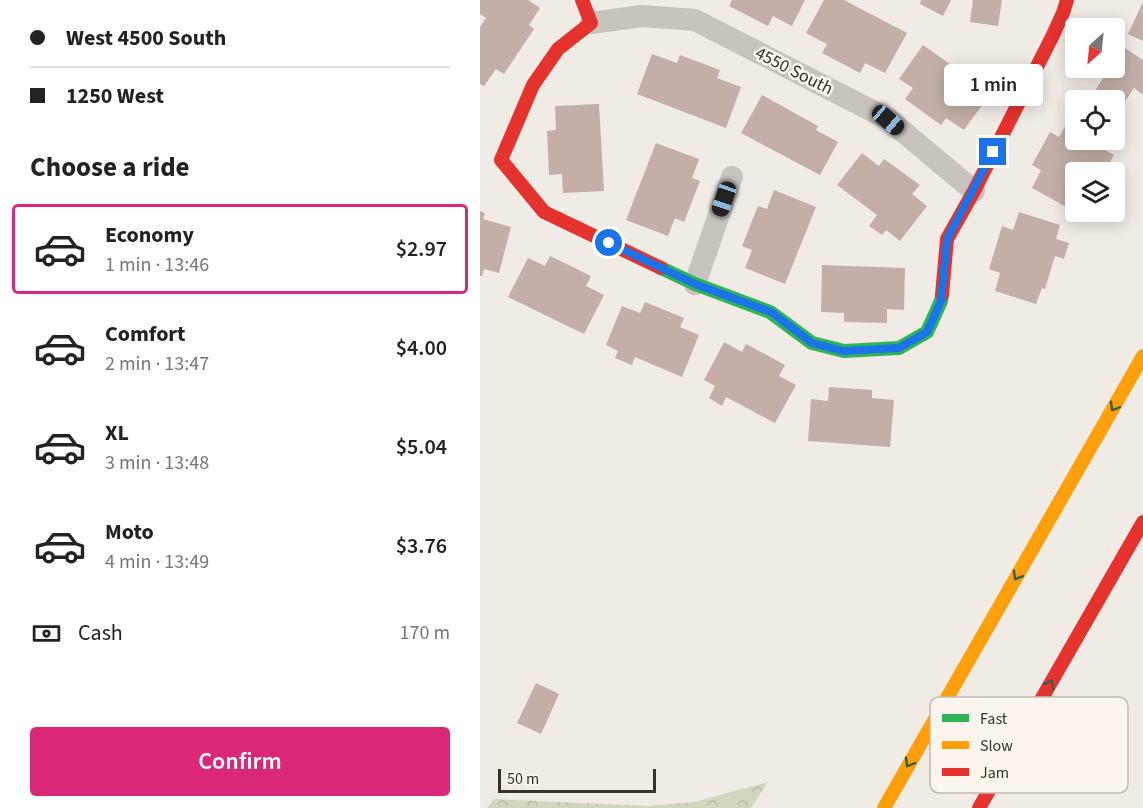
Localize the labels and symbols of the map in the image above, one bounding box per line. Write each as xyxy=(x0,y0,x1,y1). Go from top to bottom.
north arrow xyxy=(1065,18,1125,78)
street label: 4550 South xyxy=(751,41,837,101)
callout: 1 min xyxy=(944,65,1042,107)
car xyxy=(868,102,908,138)
route end xyxy=(979,138,1006,165)
car xyxy=(710,179,738,219)
route start xyxy=(595,229,622,256)
one-way arrow xyxy=(1110,401,1121,411)
one-way arrow xyxy=(1013,570,1024,580)
one-way arrow xyxy=(1043,680,1054,690)
legend xyxy=(930,697,1128,793)
text: Fast xyxy=(980,708,1008,730)
text: Slow xyxy=(980,735,1013,757)
one-way arrow xyxy=(905,757,917,768)
text: Jam xyxy=(980,762,1009,784)
scale bar xyxy=(498,766,656,794)

